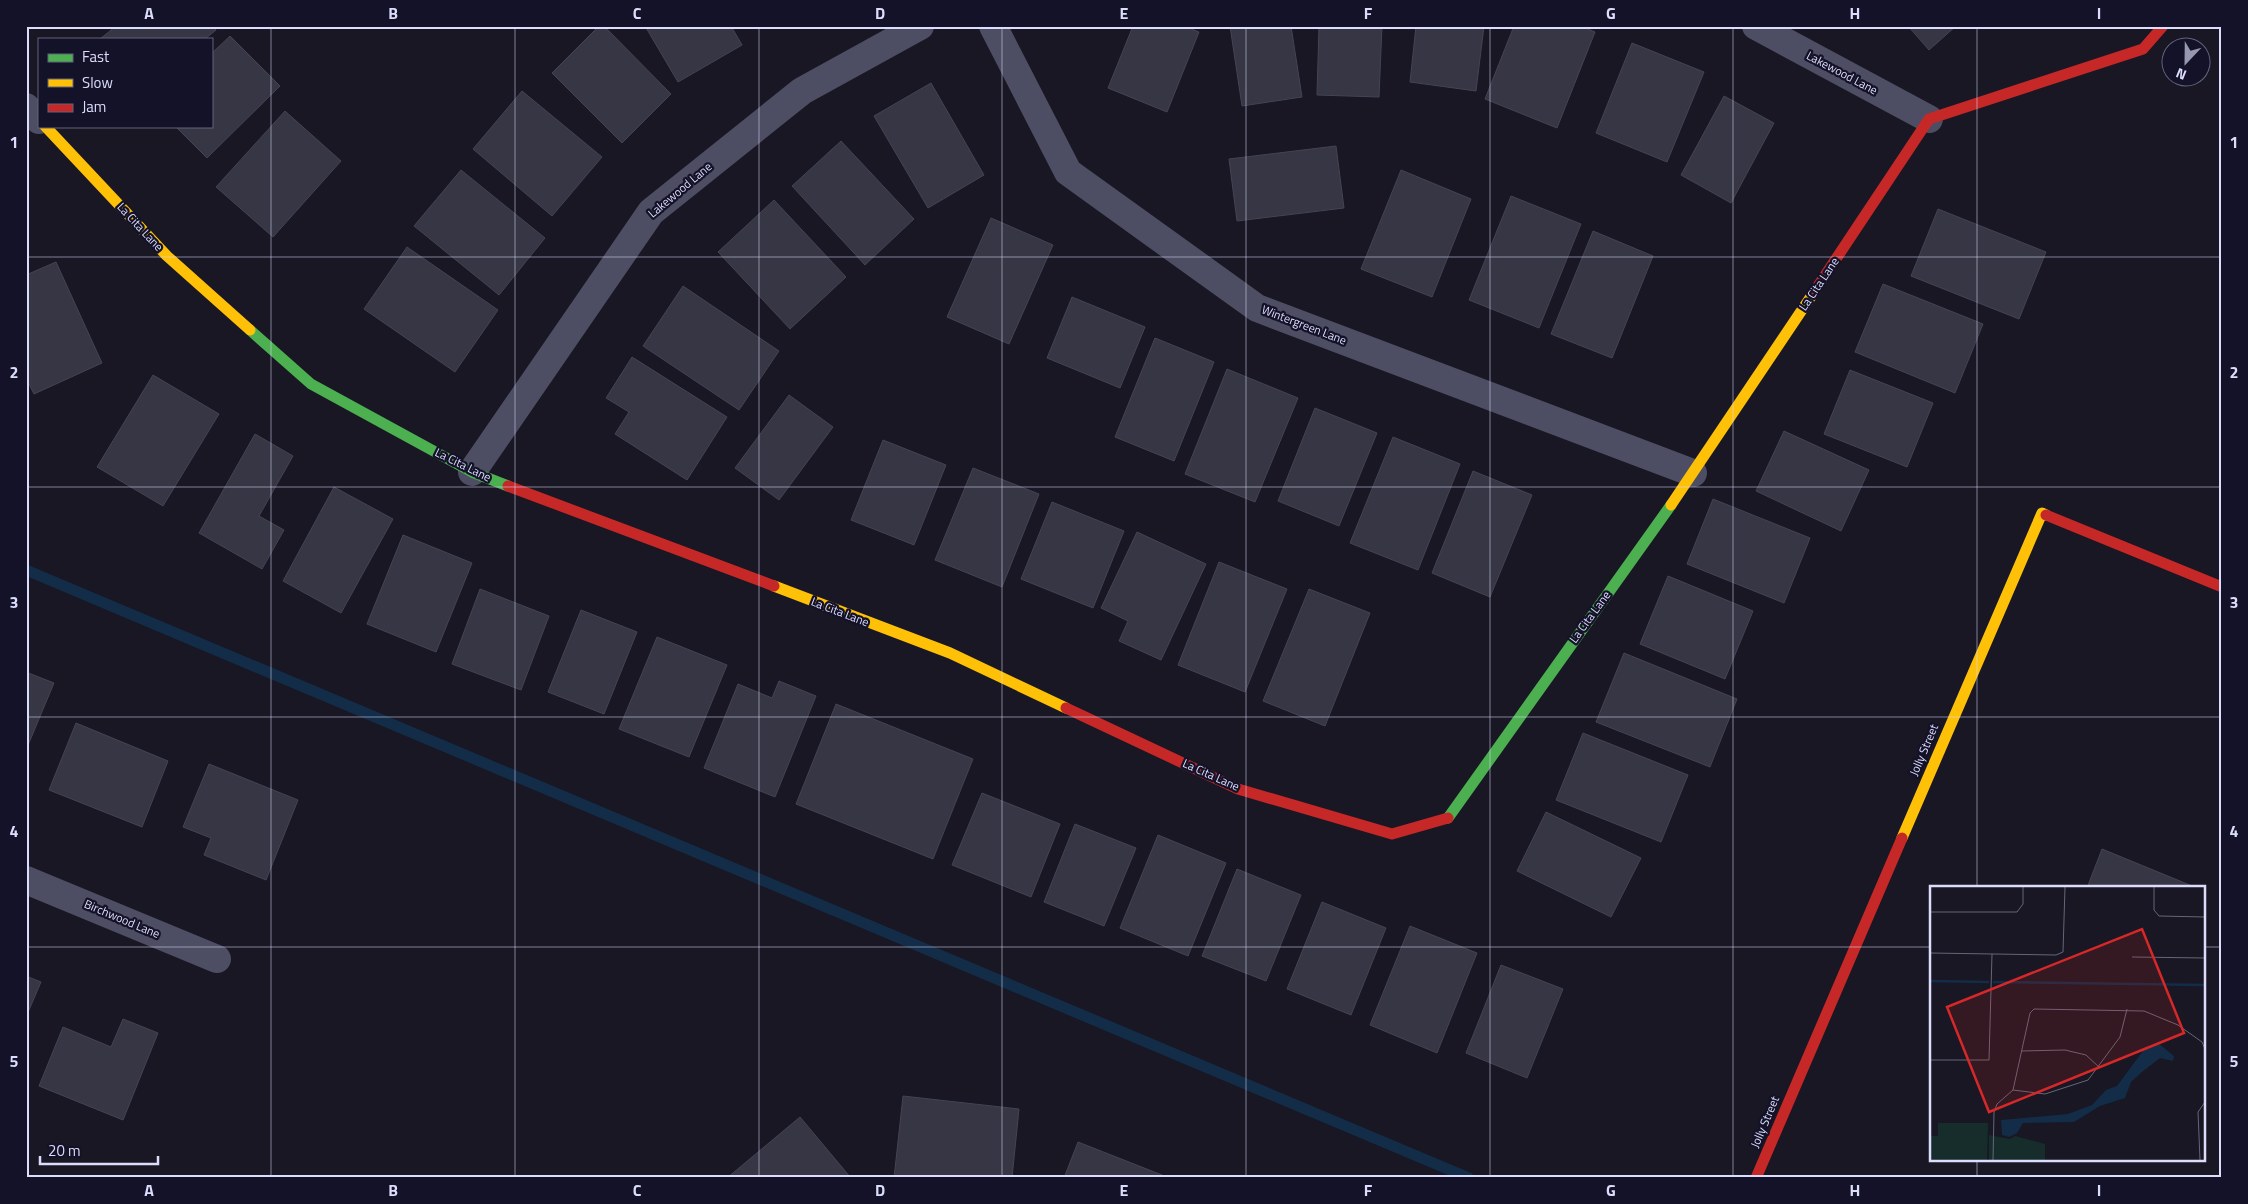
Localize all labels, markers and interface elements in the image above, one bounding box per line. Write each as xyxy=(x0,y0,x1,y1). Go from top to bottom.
text: A xyxy=(144,1,154,25)
text: B xyxy=(388,1,398,25)
text: C xyxy=(633,1,642,25)
text: D xyxy=(875,1,885,25)
text: E xyxy=(1120,1,1129,25)
text: F xyxy=(1364,1,1373,25)
text: G xyxy=(1606,1,1616,25)
text: H xyxy=(1850,1,1860,25)
text: I xyxy=(2097,1,2101,25)
legend xyxy=(38,38,212,128)
north arrow xyxy=(2160,38,2210,88)
text: Fast xyxy=(82,45,110,68)
street label: Lakewood Lane xyxy=(1803,46,1881,99)
text: N xyxy=(2173,63,2189,86)
text: Slow xyxy=(82,71,113,94)
text: Jam xyxy=(82,95,106,118)
text: 1 xyxy=(10,130,18,154)
text: 1 xyxy=(2230,130,2238,154)
street label: Lakewood Lane xyxy=(644,157,716,222)
street label: La Cita Lane xyxy=(113,198,168,255)
street label: La Cita Lane xyxy=(1794,253,1843,314)
street label: Wintergreen Lane xyxy=(1259,300,1349,349)
text: 2 xyxy=(10,360,18,384)
text: 2 xyxy=(2230,360,2238,384)
street label: La Cita Lane xyxy=(432,443,495,486)
street label: La Cita Lane xyxy=(1564,587,1615,647)
text: 3 xyxy=(10,590,18,614)
text: 3 xyxy=(2230,590,2238,614)
street label: La Cita Lane xyxy=(808,592,872,631)
street label: Jolly Street xyxy=(1904,720,1943,779)
street label: La Cita Lane xyxy=(1180,754,1243,796)
text: 4 xyxy=(10,819,19,843)
text: 4 xyxy=(2230,819,2239,843)
inset map xyxy=(1930,886,2206,1162)
street label: Birchwood Lane xyxy=(81,894,163,943)
text: 5 xyxy=(10,1049,19,1073)
text: 5 xyxy=(2230,1049,2239,1073)
street label: Jolly Street xyxy=(1745,1092,1784,1151)
scale bar xyxy=(40,1134,158,1166)
text: 20 m xyxy=(48,1139,81,1162)
text: A xyxy=(144,1178,154,1202)
text: B xyxy=(388,1178,398,1202)
text: C xyxy=(633,1178,642,1202)
text: D xyxy=(875,1178,885,1202)
text: E xyxy=(1120,1178,1129,1202)
text: F xyxy=(1364,1178,1373,1202)
text: G xyxy=(1606,1178,1616,1202)
text: H xyxy=(1850,1178,1860,1202)
text: I xyxy=(2097,1178,2101,1202)

